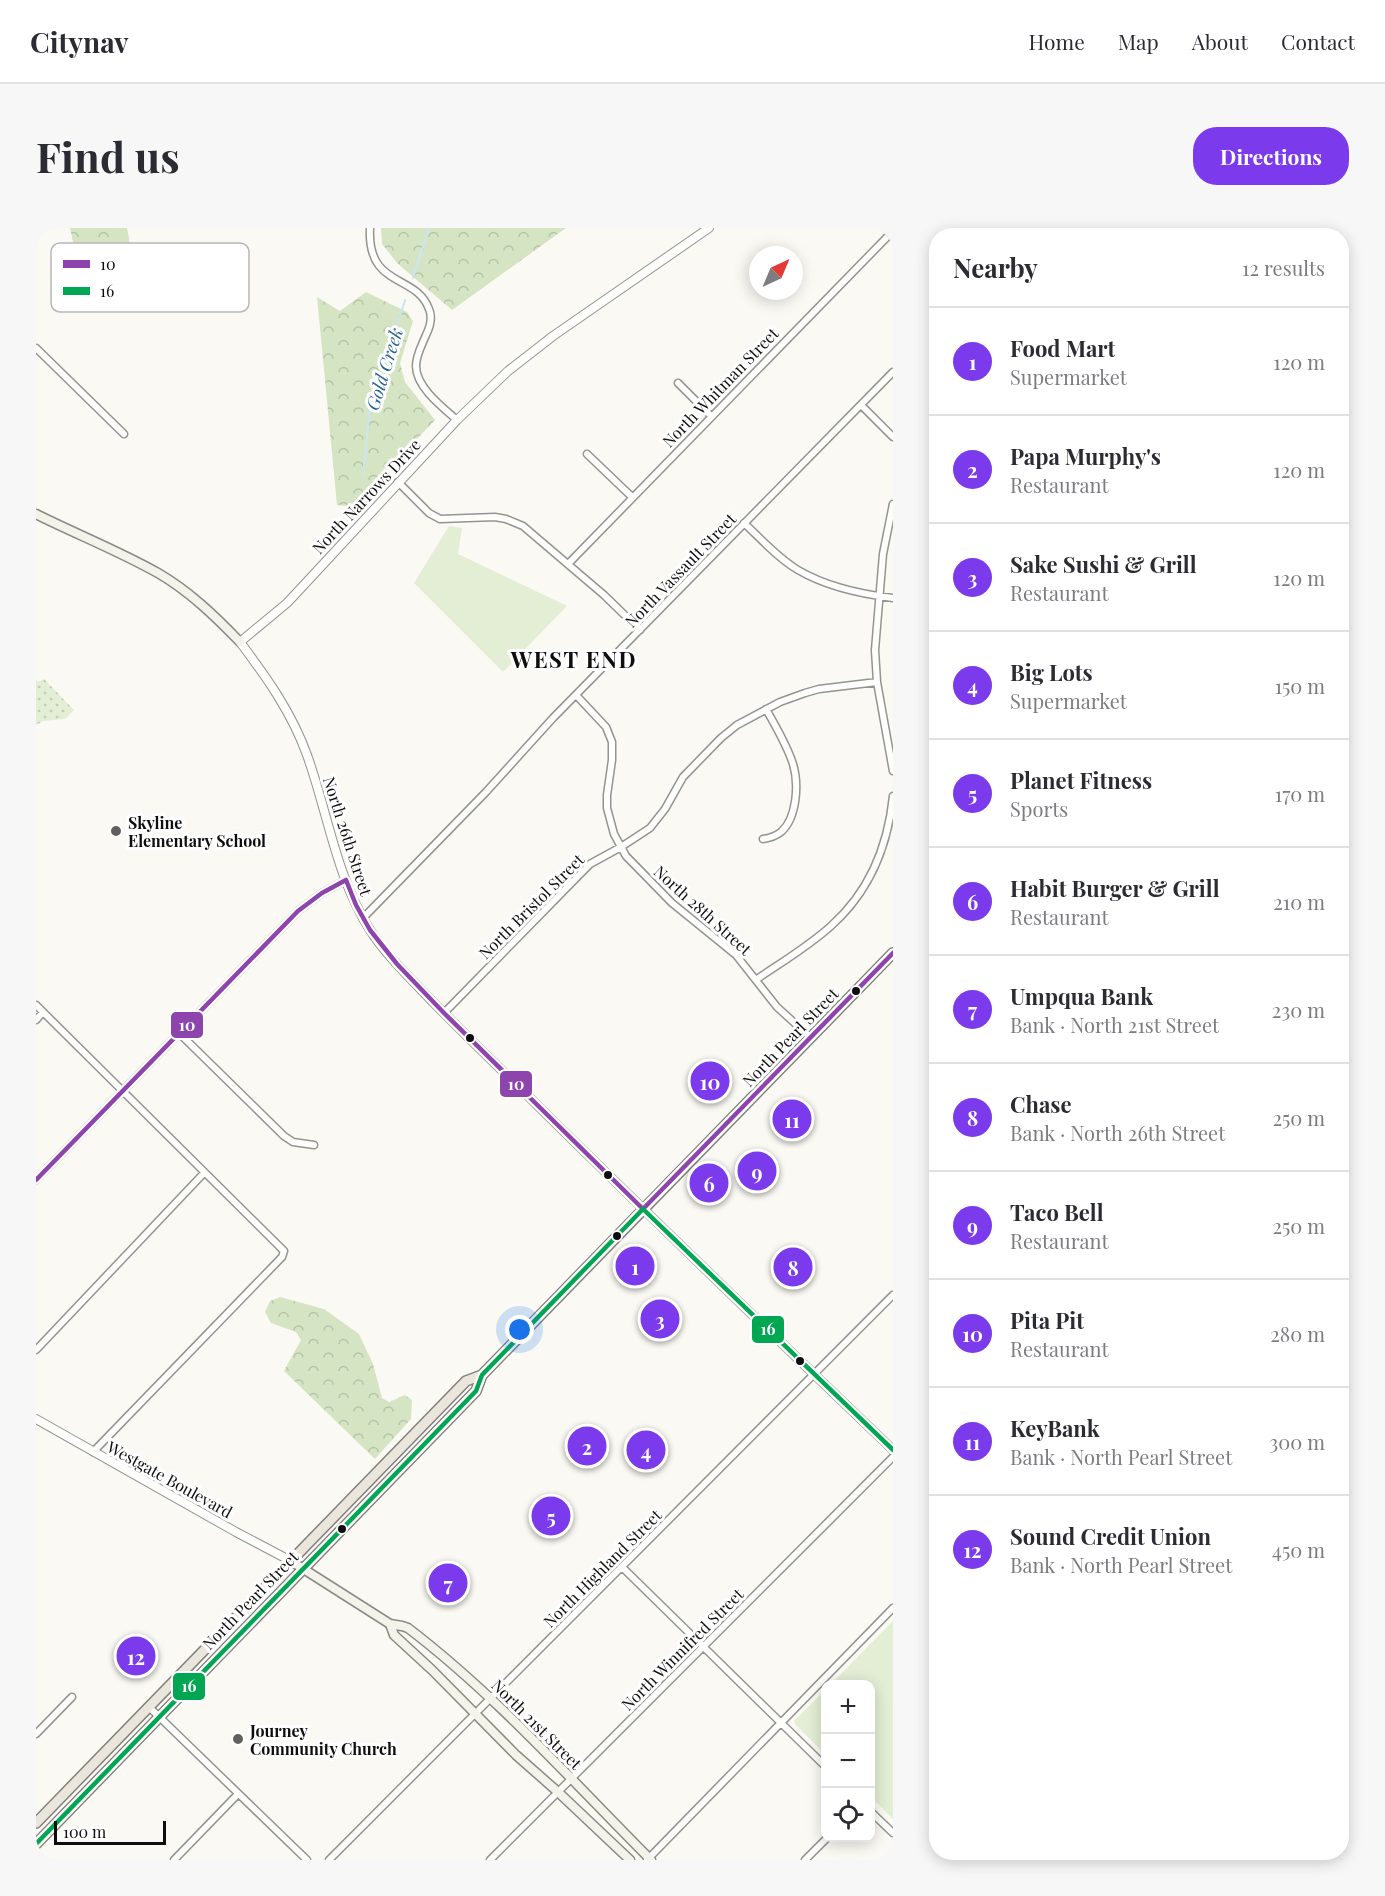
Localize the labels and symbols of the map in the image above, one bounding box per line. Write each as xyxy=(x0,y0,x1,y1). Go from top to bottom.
legend xyxy=(51,243,249,312)
north arrow xyxy=(749,246,803,300)
text: 10 xyxy=(100,253,116,274)
text: 16 xyxy=(100,280,114,301)
street label: North Whitman Street xyxy=(657,323,783,451)
water label: Gold Creek xyxy=(360,325,408,413)
street label: North Narrows Drive xyxy=(307,434,425,558)
street label: North Vassault Street xyxy=(620,508,740,632)
district label: WEST END xyxy=(510,644,637,674)
street label: North 26th Street xyxy=(319,774,377,898)
place label: Skyline Elementary School xyxy=(128,812,266,851)
marker: Skyline Elementary School xyxy=(109,824,123,838)
street label: North Bristol Street xyxy=(474,849,588,963)
street label: North 28th Street xyxy=(650,861,756,959)
street label: North Pearl Street xyxy=(737,983,843,1091)
unlabelled marker xyxy=(850,985,862,997)
line badge: 10 xyxy=(170,1011,204,1039)
text: 10 xyxy=(179,1014,195,1035)
unlabelled marker xyxy=(464,1032,476,1044)
pin: 10 xyxy=(690,1058,730,1104)
line badge: 10 xyxy=(499,1070,533,1098)
text: 10 xyxy=(508,1073,524,1094)
pin: 11 xyxy=(772,1096,812,1142)
pin: 9 xyxy=(738,1148,776,1194)
pin: 6 xyxy=(690,1160,728,1206)
unlabelled marker xyxy=(602,1169,614,1181)
unlabelled marker xyxy=(611,1230,623,1242)
pin: 1 xyxy=(616,1244,654,1288)
pin: 8 xyxy=(774,1244,813,1290)
pin: 3 xyxy=(640,1296,680,1342)
your location xyxy=(505,1315,534,1344)
line badge: 16 xyxy=(751,1315,785,1344)
text: 16 xyxy=(760,1318,776,1339)
unlabelled marker xyxy=(794,1355,806,1367)
pin: 2 xyxy=(568,1424,606,1468)
pin: 4 xyxy=(626,1428,666,1472)
street label: Westgate Boulevard xyxy=(103,1435,236,1522)
pin: 5 xyxy=(532,1494,570,1538)
street label: North Highland Street xyxy=(538,1504,666,1632)
unlabelled marker xyxy=(336,1523,348,1535)
street label: North Pearl Street xyxy=(197,1546,303,1654)
pin: 7 xyxy=(428,1560,468,1606)
street label: North Winnifred Street xyxy=(616,1583,748,1715)
pin: 12 xyxy=(116,1634,156,1678)
line badge: 16 xyxy=(172,1672,206,1701)
street label: North 21st Street xyxy=(487,1674,587,1774)
text: 16 xyxy=(181,1675,197,1696)
place label: Journey Community Church xyxy=(249,1720,397,1759)
marker: Journey Community Church xyxy=(231,1732,245,1746)
scale bar xyxy=(54,1818,166,1846)

